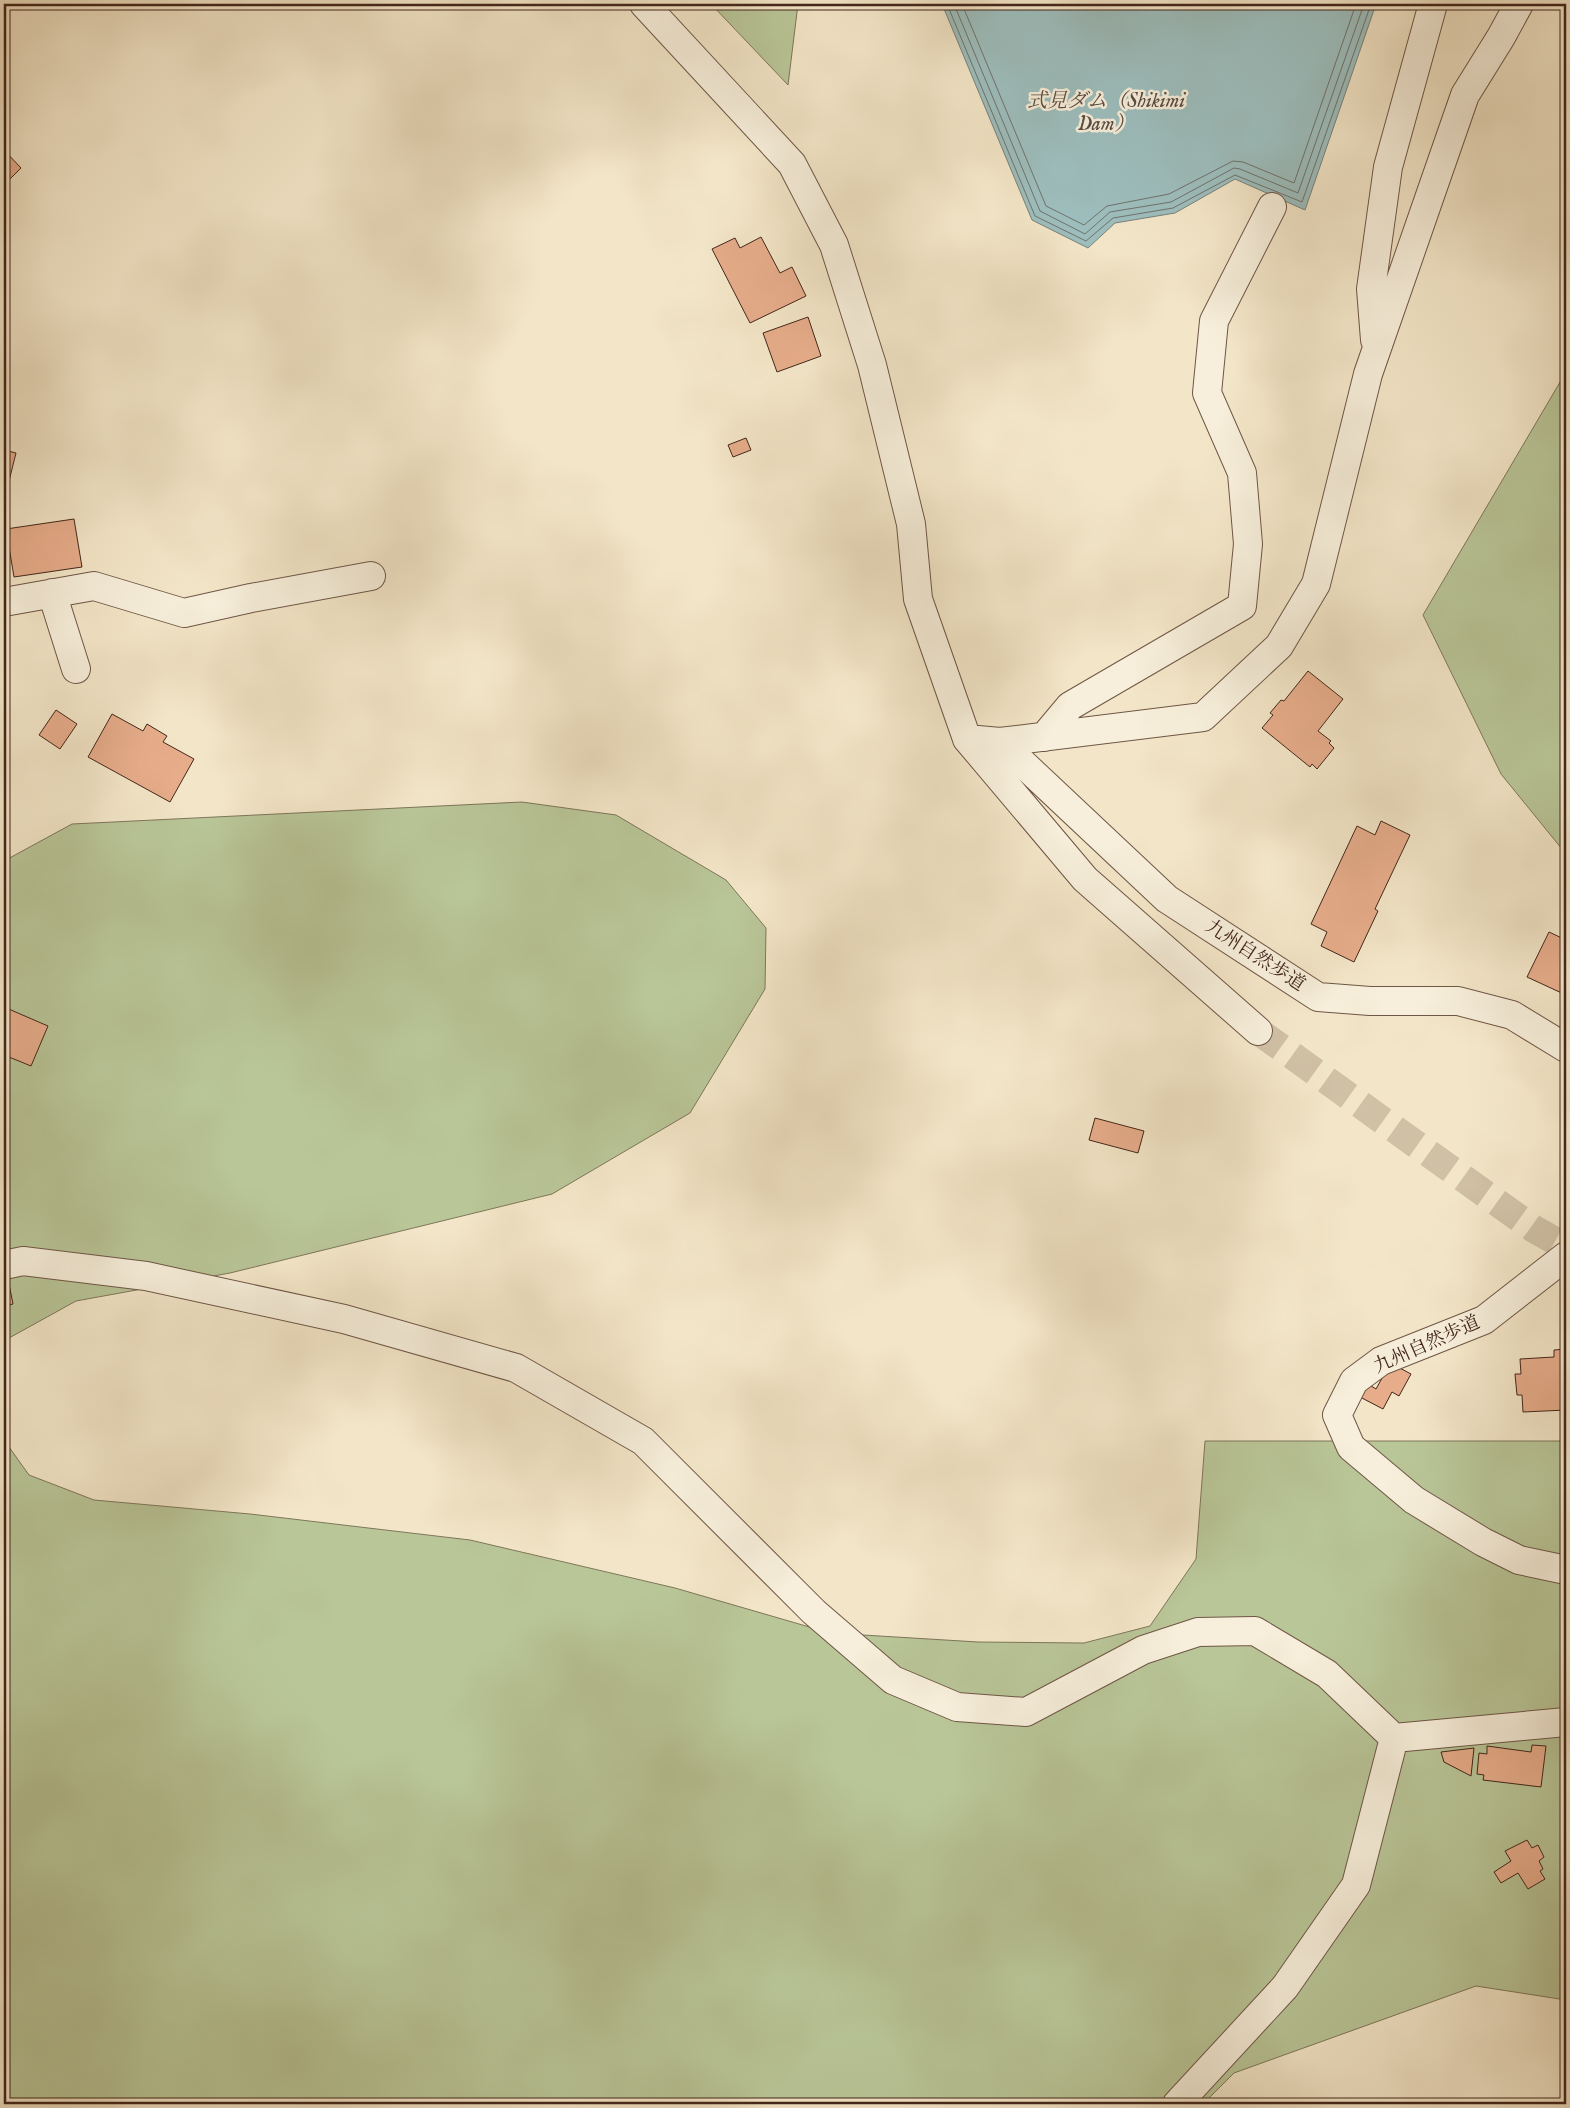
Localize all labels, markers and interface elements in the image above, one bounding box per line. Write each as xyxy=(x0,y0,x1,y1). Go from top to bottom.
water label: 式見ダム（Shikimi Dam） xyxy=(1027,89,1186,137)
street label: 九州自然歩道 xyxy=(1201,915,1309,997)
street label: 九州自然歩道 xyxy=(1370,1311,1484,1379)

